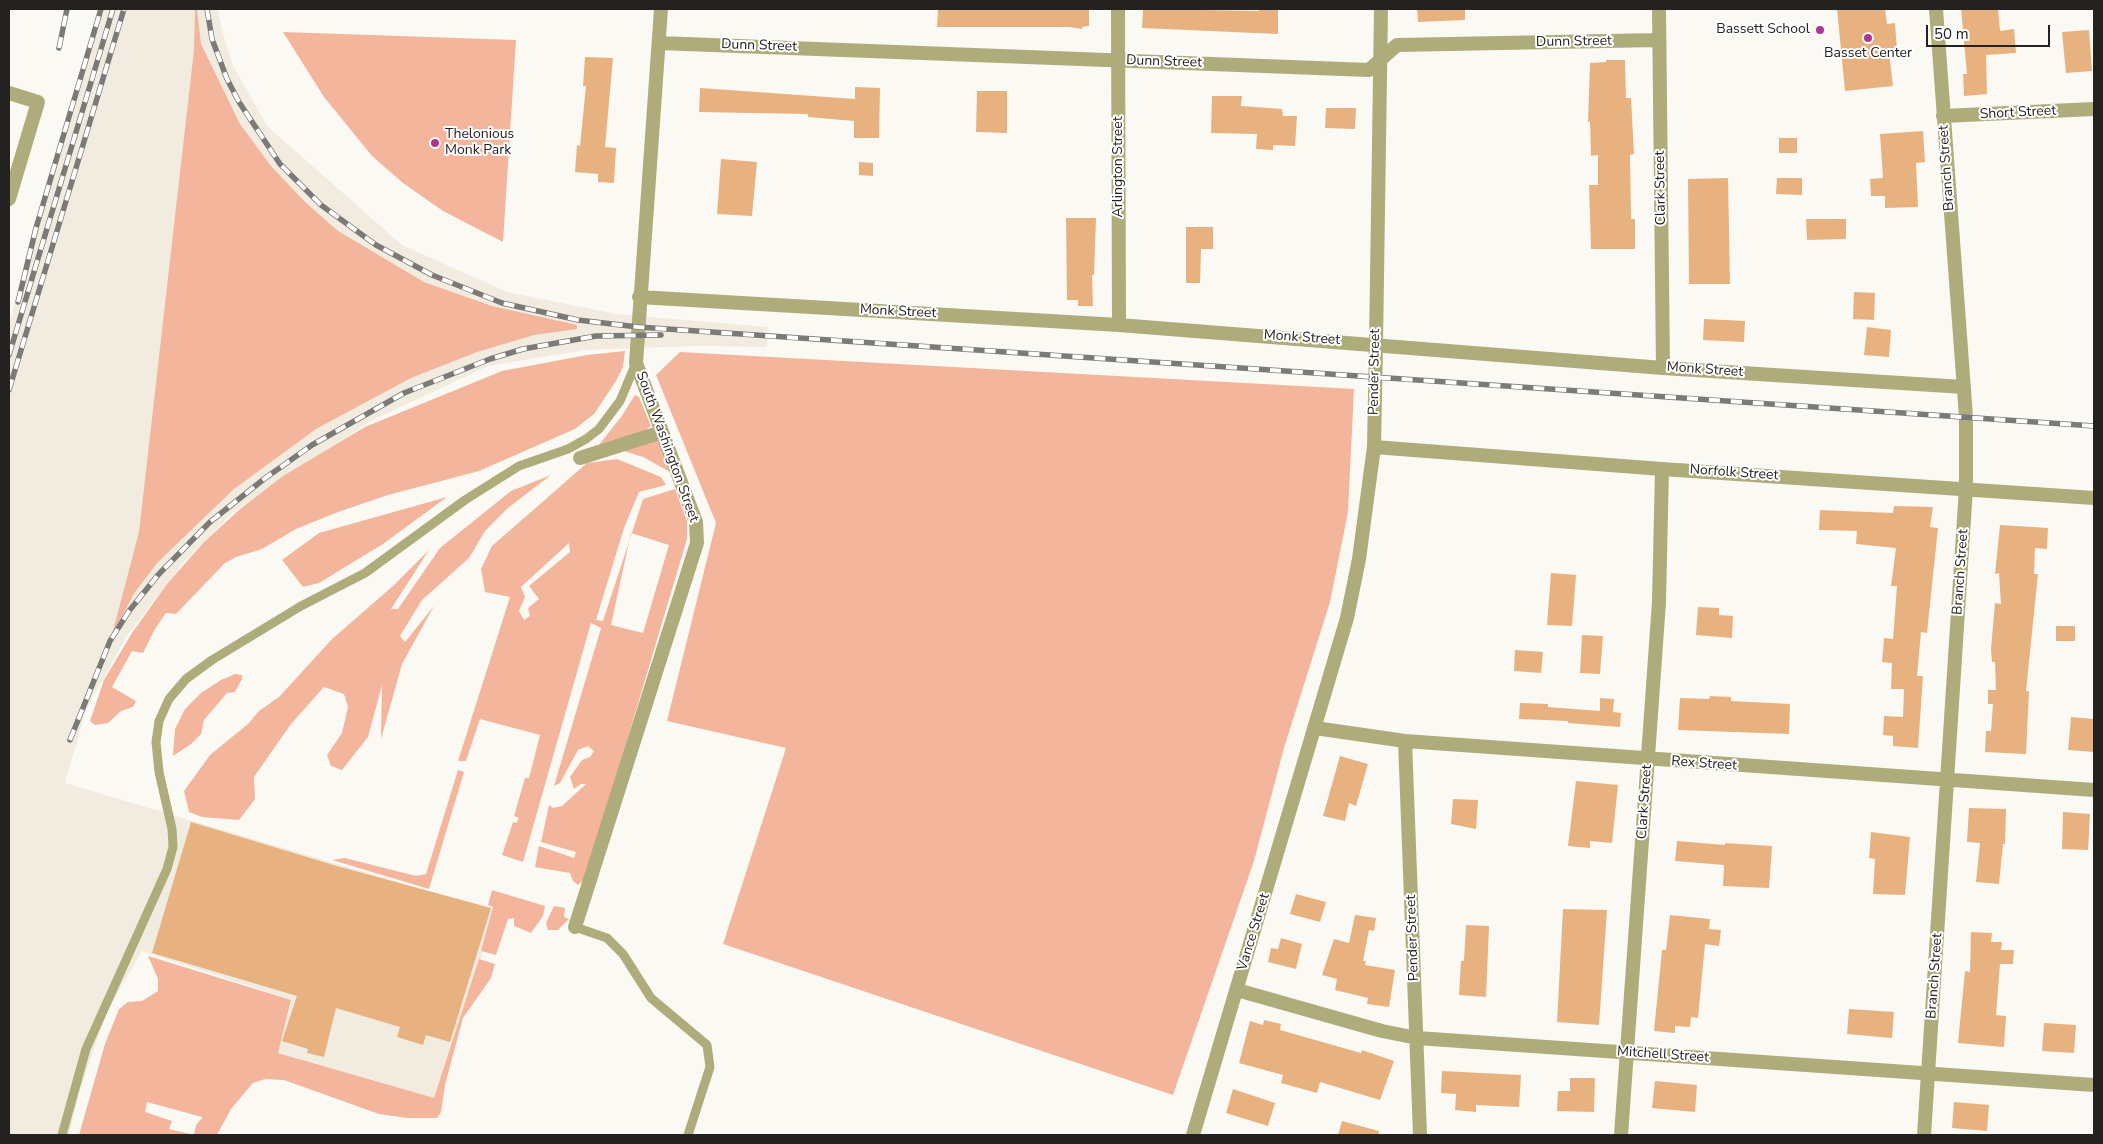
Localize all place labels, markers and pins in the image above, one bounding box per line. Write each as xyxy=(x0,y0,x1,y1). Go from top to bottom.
place label: Bassett School xyxy=(1716,22,1810,38)
marker: Bassett School xyxy=(1814,24,1826,36)
marker: Basset Center xyxy=(1862,32,1874,44)
place label: Basset Center xyxy=(1824,46,1912,62)
place label: Thelonious Monk Park xyxy=(445,127,514,160)
marker: Thelonious Monk Park xyxy=(429,137,441,149)

